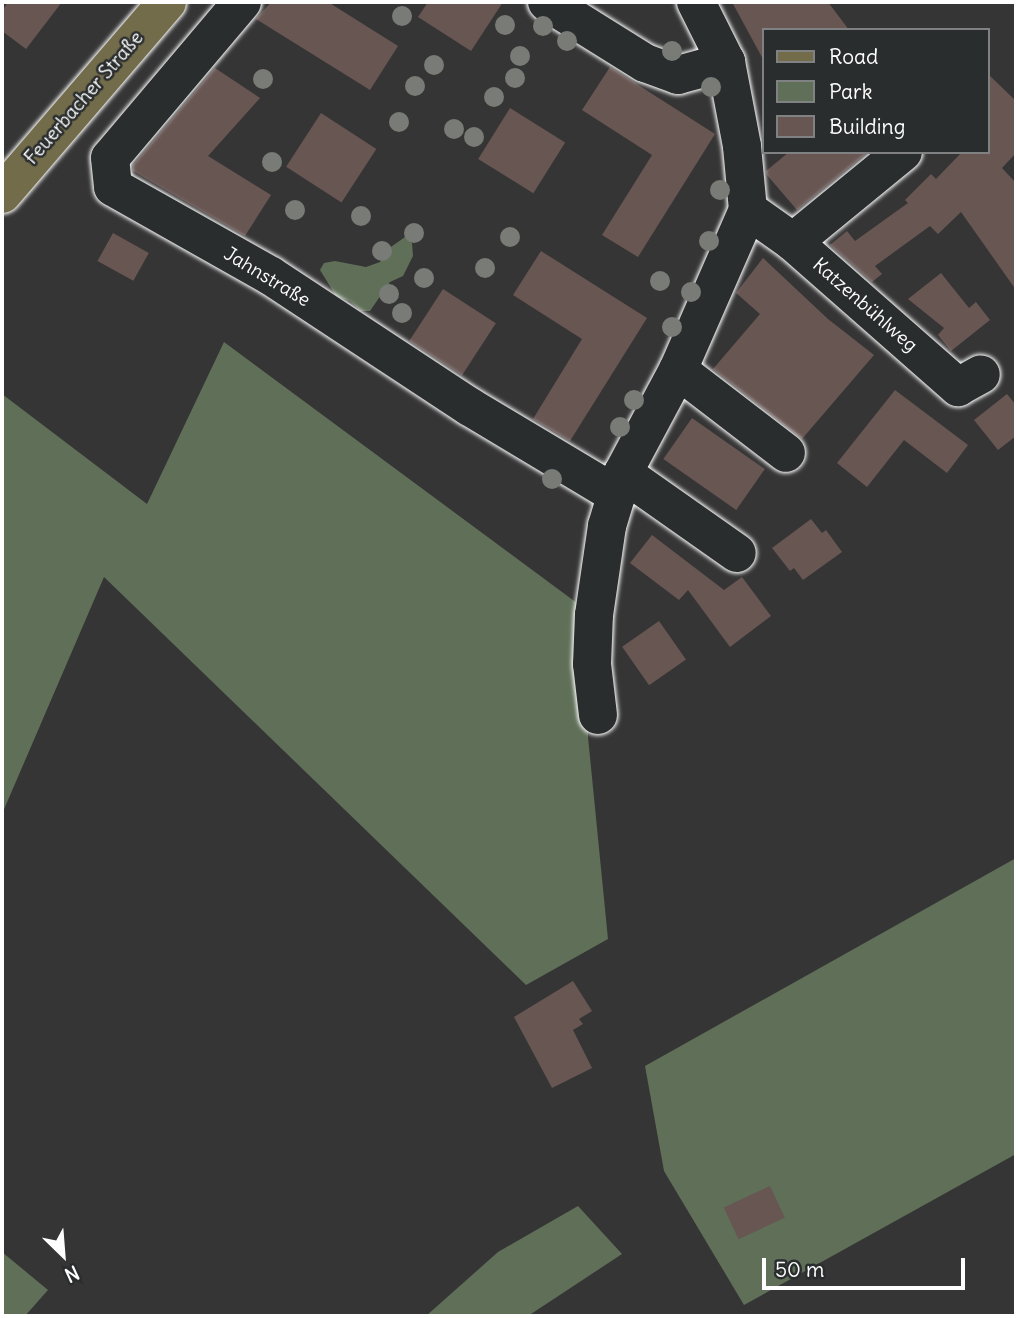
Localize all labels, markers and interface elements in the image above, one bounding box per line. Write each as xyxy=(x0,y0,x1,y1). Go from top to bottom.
street label: Feuerbacher Straße xyxy=(20,27,148,169)
legend xyxy=(762,28,990,154)
text: Road xyxy=(829,43,878,70)
text: Park xyxy=(829,78,872,105)
text: Building xyxy=(829,113,905,140)
street label: Jahnstraße xyxy=(220,242,314,312)
street label: Katzenbühlweg xyxy=(808,253,922,357)
north arrow xyxy=(28,1220,98,1290)
scale bar xyxy=(766,1244,969,1288)
text: 50 m xyxy=(775,1256,824,1283)
text: N xyxy=(61,1260,83,1288)

